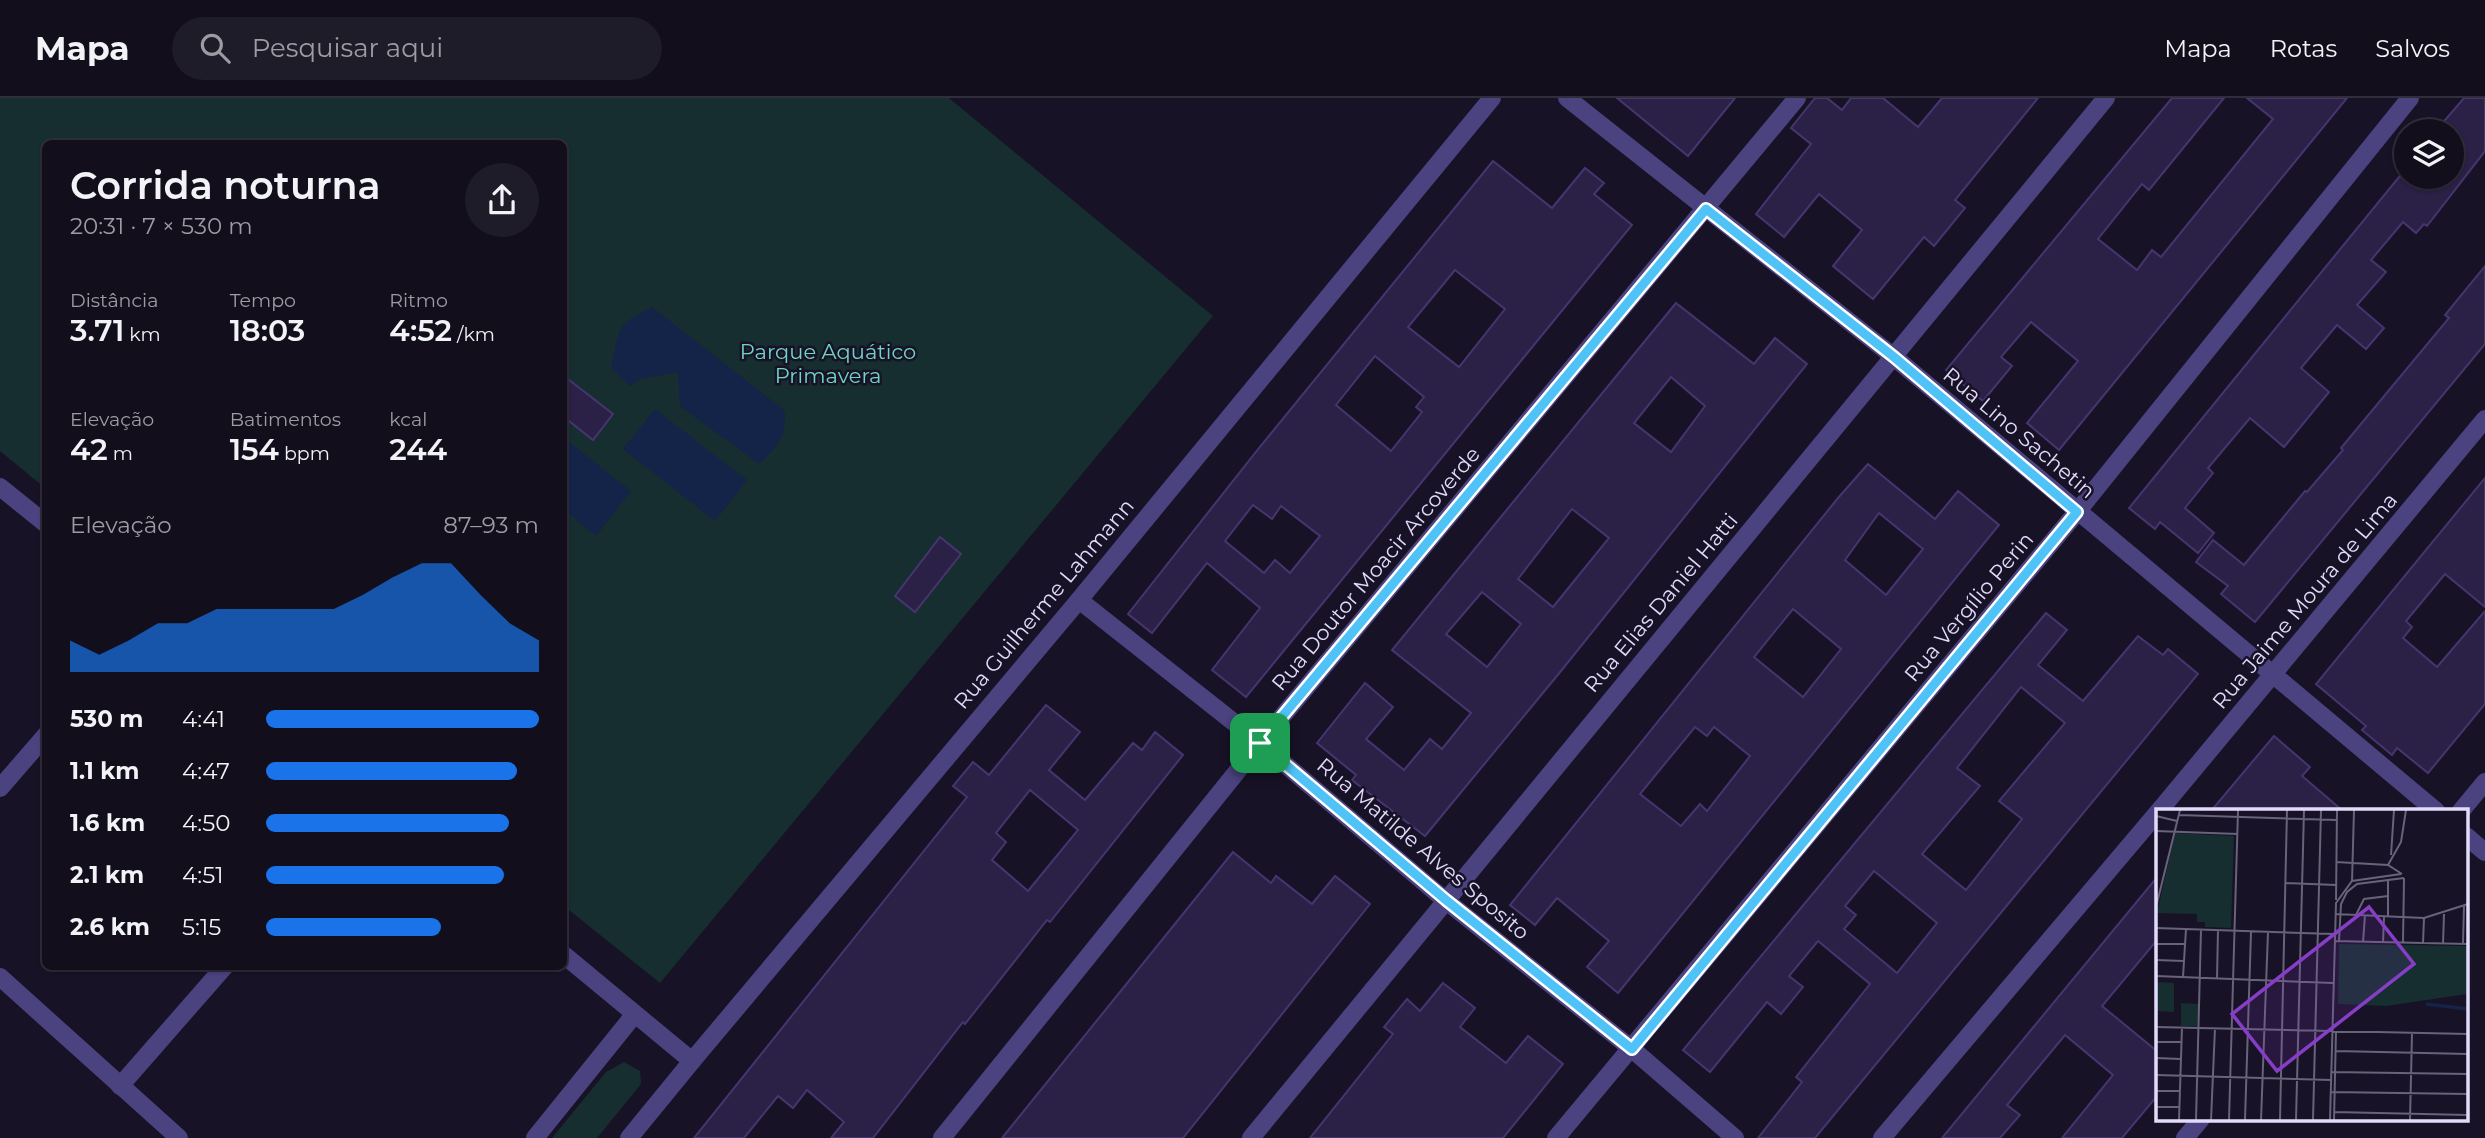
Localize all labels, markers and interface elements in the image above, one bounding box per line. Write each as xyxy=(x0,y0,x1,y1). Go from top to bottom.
search box xyxy=(172,17,662,80)
text: Mapa xyxy=(35,28,130,68)
icon: search xyxy=(196,29,234,67)
text: Pesquisar aqui xyxy=(252,32,443,64)
text: Mapa xyxy=(2164,34,2232,63)
text: Rotas xyxy=(2270,34,2337,63)
text: Salvos xyxy=(2375,34,2450,63)
map controls xyxy=(2394,119,2464,189)
button: layers xyxy=(2394,119,2464,189)
text: Corrida noturna xyxy=(70,162,381,209)
button: share xyxy=(465,163,539,237)
text: 20:31 · 7 × 530 m xyxy=(70,212,253,240)
text: Distância xyxy=(70,289,158,312)
text: Tempo xyxy=(230,289,296,312)
text: Ritmo xyxy=(389,289,448,312)
text: 3.71 xyxy=(70,312,124,349)
text: 18:03 xyxy=(230,312,305,349)
text: 4:52 xyxy=(389,312,452,349)
text: km xyxy=(124,323,161,346)
text: /km xyxy=(452,323,495,346)
park label: Parque Aquático Primavera xyxy=(740,339,916,388)
street label: Rua Lino Sachetin xyxy=(1938,362,2100,503)
text: Elevação xyxy=(70,408,154,431)
text: Batimentos xyxy=(230,408,341,431)
text: kcal xyxy=(389,408,427,431)
text: 42 xyxy=(70,431,108,468)
text: 154 xyxy=(230,431,279,468)
text: 244 xyxy=(389,431,447,468)
text: m xyxy=(108,442,133,465)
text: bpm xyxy=(279,442,330,465)
street label: Rua Doutor Moacir Arcoverde xyxy=(1266,442,1485,696)
street label: Rua Jaime Moura de Lima xyxy=(2207,488,2402,714)
street label: Rua Guilherme Lahmann xyxy=(948,494,1139,714)
street label: Rua Elias Daniel Hatti xyxy=(1578,508,1743,697)
text: Elevação xyxy=(70,511,172,539)
text: 87–93 m xyxy=(443,511,539,539)
street label: Rua Vergílio Perin xyxy=(1899,527,2038,686)
text: 530 m xyxy=(70,705,143,733)
text: 4:41 xyxy=(182,705,225,733)
pin xyxy=(1230,713,1290,773)
icon: arrive xyxy=(1241,724,1279,762)
street label: Rua Matilde Alves Sposito xyxy=(1312,752,1535,945)
text: 1.1 km xyxy=(70,757,139,785)
text: 4:47 xyxy=(182,757,230,785)
text: 1.6 km xyxy=(70,809,145,837)
text: 4:50 xyxy=(182,809,230,837)
inset map xyxy=(2156,809,2468,1121)
text: 2.1 km xyxy=(70,861,144,889)
text: 4:51 xyxy=(182,861,224,889)
text: 2.6 km xyxy=(70,913,150,941)
text: 5:15 xyxy=(182,913,221,941)

